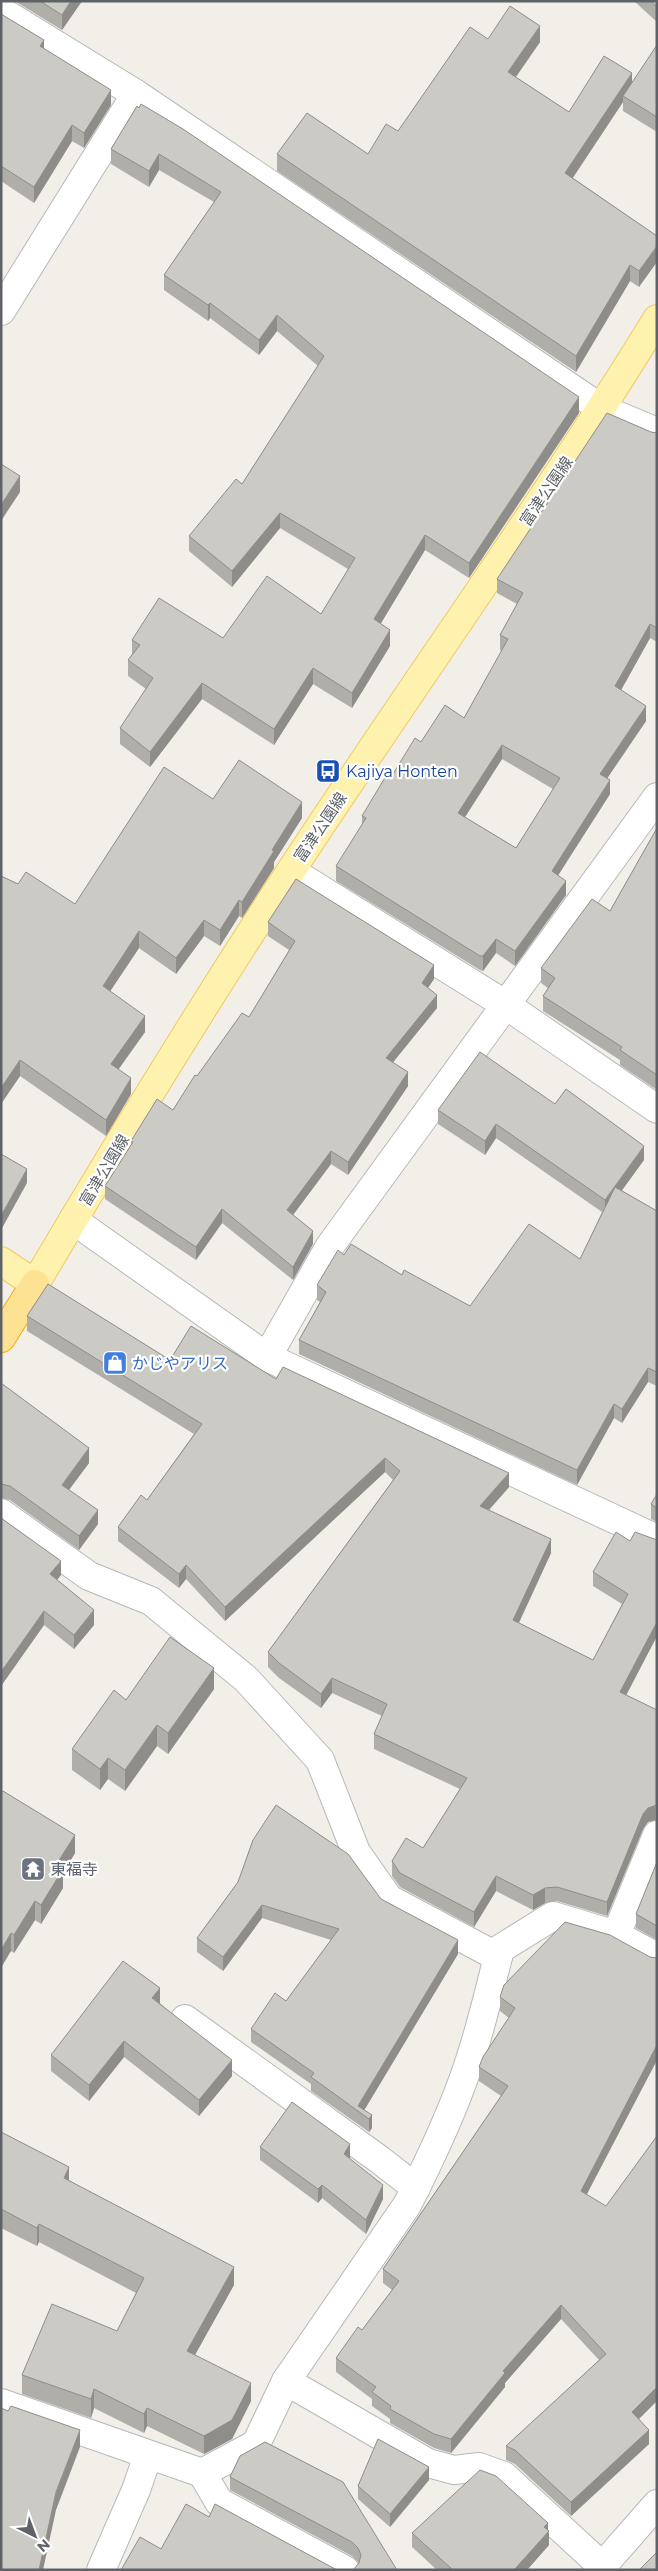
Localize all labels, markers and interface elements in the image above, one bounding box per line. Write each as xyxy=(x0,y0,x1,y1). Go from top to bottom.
street label: 富津公園線 xyxy=(516,453,577,530)
bus stop icon: Kajiya Honten xyxy=(315,758,341,784)
place label: Kajiya Honten xyxy=(346,762,458,781)
street label: 富津公園線 xyxy=(290,789,351,866)
street label: 富津公園線 xyxy=(76,1131,133,1209)
shop icon: かじやアリス xyxy=(102,1350,128,1376)
place label: かじやアリス xyxy=(132,1354,228,1373)
temple icon: 東福寺 xyxy=(20,1856,46,1882)
place label: 東福寺 xyxy=(50,1860,98,1879)
north arrow xyxy=(10,2511,60,2561)
text: N xyxy=(33,2535,54,2556)

